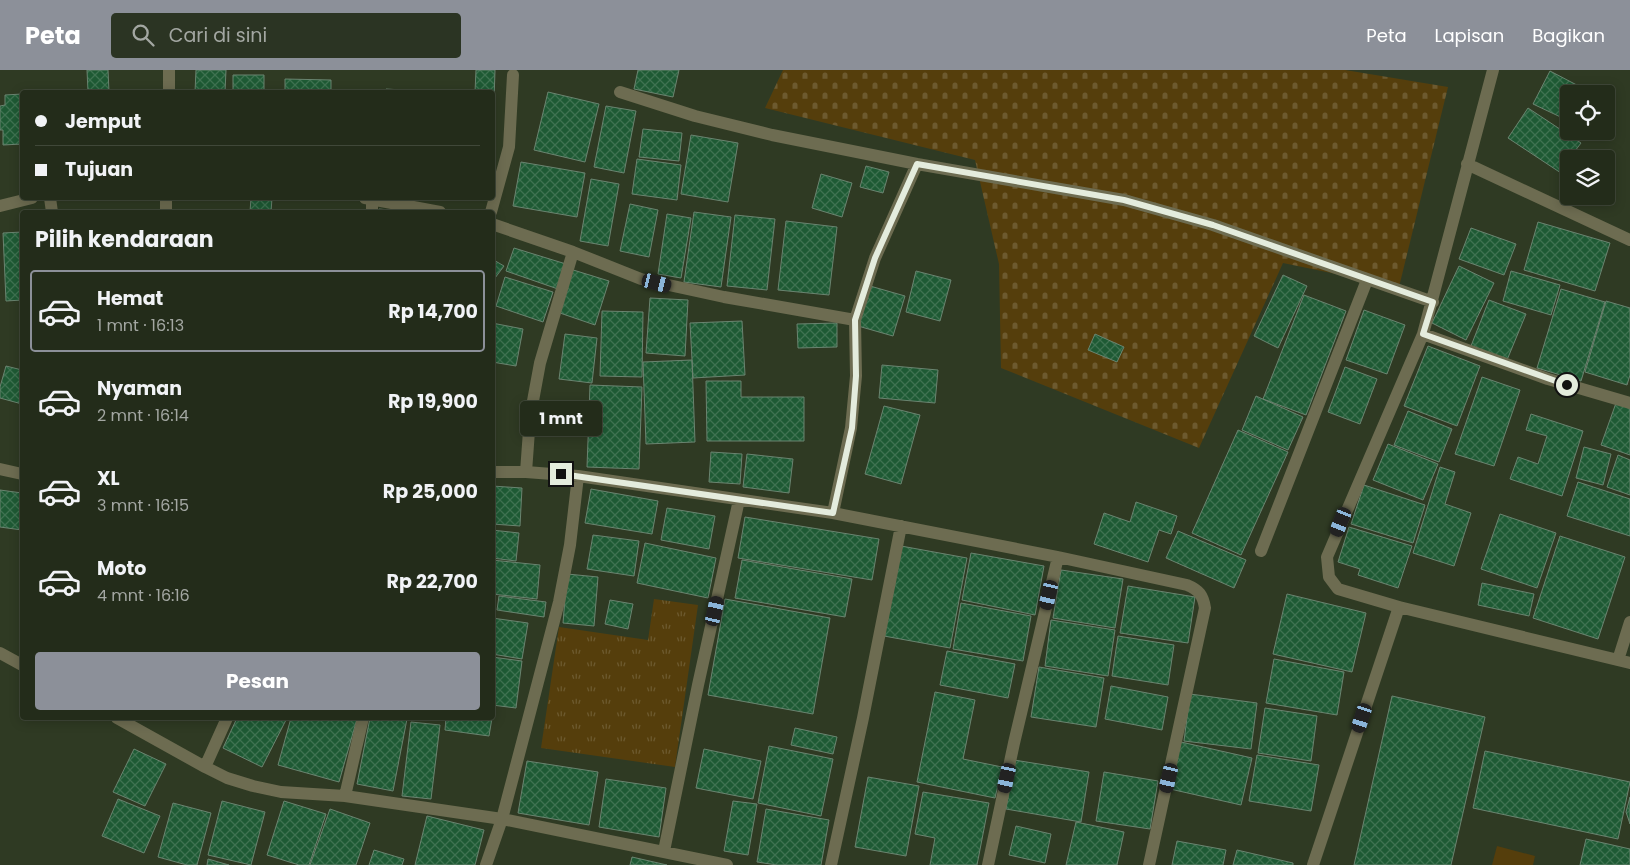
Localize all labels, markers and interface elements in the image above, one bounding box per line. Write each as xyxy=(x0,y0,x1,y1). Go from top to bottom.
search box xyxy=(111,13,461,58)
text: Peta xyxy=(25,19,81,52)
icon: search xyxy=(129,21,157,49)
text: Cari di sini xyxy=(169,22,267,49)
text: Peta xyxy=(1366,23,1407,48)
text: Lapisan xyxy=(1435,23,1504,48)
text: Bagikan xyxy=(1532,23,1605,48)
map controls xyxy=(1560,85,1615,205)
button: locate xyxy=(1560,85,1615,140)
text: Jemput xyxy=(65,108,141,135)
button: layers xyxy=(1560,150,1615,205)
text: Tujuan xyxy=(65,156,133,183)
text: Pilih kendaraan xyxy=(35,224,214,255)
car xyxy=(640,272,673,294)
text: Hemat xyxy=(97,285,163,312)
icon: car xyxy=(37,289,82,334)
text: Rp 14,700 xyxy=(388,298,478,325)
text: 1 mnt · 16:13 xyxy=(97,314,184,337)
route start xyxy=(1556,374,1578,396)
text: Nyaman xyxy=(97,375,182,402)
icon: car xyxy=(37,379,82,424)
text: Rp 19,900 xyxy=(388,388,478,415)
callout: 1 mnt xyxy=(520,402,602,436)
text: 2 mnt · 16:14 xyxy=(97,404,189,427)
text: 1 mnt xyxy=(539,407,583,430)
route end xyxy=(550,463,572,485)
text: XL xyxy=(97,465,120,492)
icon: car xyxy=(37,469,82,514)
text: Rp 25,000 xyxy=(383,478,478,505)
text: 3 mnt · 16:15 xyxy=(97,494,189,517)
car xyxy=(1328,505,1353,539)
text: Moto xyxy=(97,555,146,582)
icon: car xyxy=(37,559,82,604)
text: Rp 22,700 xyxy=(387,568,478,595)
car xyxy=(1038,579,1059,611)
text: 4 mnt · 16:16 xyxy=(97,584,190,607)
car xyxy=(704,595,725,627)
button: Pesan xyxy=(35,652,480,710)
car xyxy=(1350,701,1373,735)
car xyxy=(996,762,1017,794)
car xyxy=(1158,762,1179,794)

